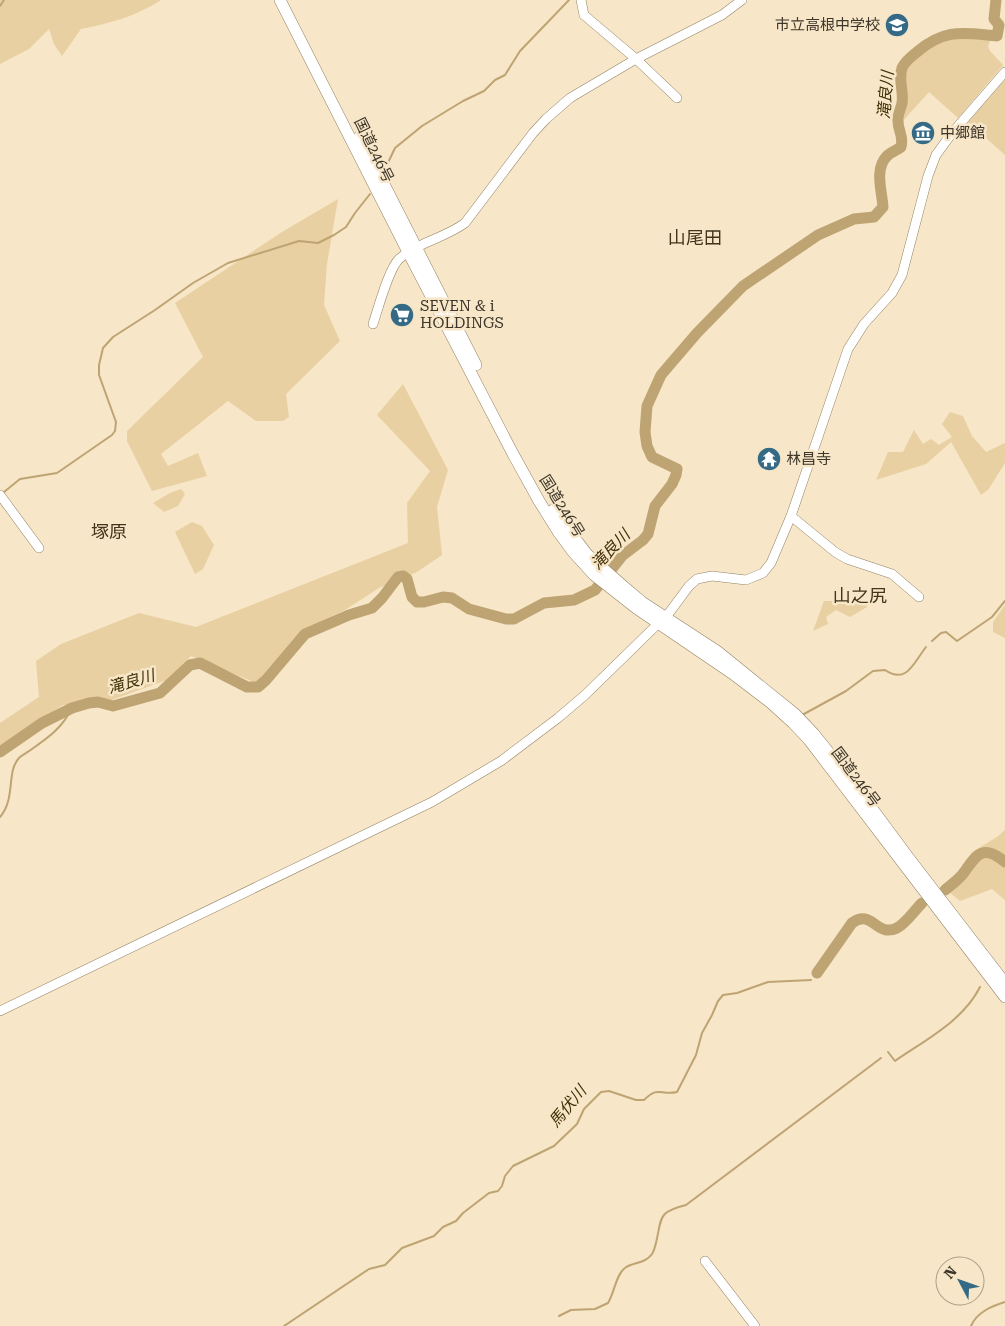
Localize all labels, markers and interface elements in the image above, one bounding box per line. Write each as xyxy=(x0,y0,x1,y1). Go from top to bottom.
school or university icon: 市立高根中学校 xyxy=(884,12,910,38)
place label: 市立高根中学校 xyxy=(775,16,880,34)
water label: 滝良川 xyxy=(874,68,897,120)
street label: 国道246号 xyxy=(351,115,397,185)
museum icon: 中郷館 xyxy=(910,120,936,146)
place label: 中郷館 xyxy=(940,124,985,142)
district label: 山尾田 xyxy=(668,227,722,248)
place label: SEVEN & i HOLDINGS xyxy=(420,297,504,332)
supermarket icon: SEVEN & i HOLDINGS xyxy=(389,302,415,328)
temple icon: 林昌寺 xyxy=(756,446,782,472)
place label: 林昌寺 xyxy=(786,450,831,468)
street label: 国道246号 xyxy=(536,471,588,541)
district label: 塚原 xyxy=(91,521,127,542)
water label: 滝良川 xyxy=(587,524,635,573)
district label: 山之尻 xyxy=(833,585,887,606)
water label: 滝良川 xyxy=(105,665,159,697)
street label: 国道246号 xyxy=(828,744,884,810)
water label: 馬伏川 xyxy=(545,1080,591,1131)
north arrow xyxy=(935,1256,985,1306)
text: N xyxy=(941,1263,960,1282)

